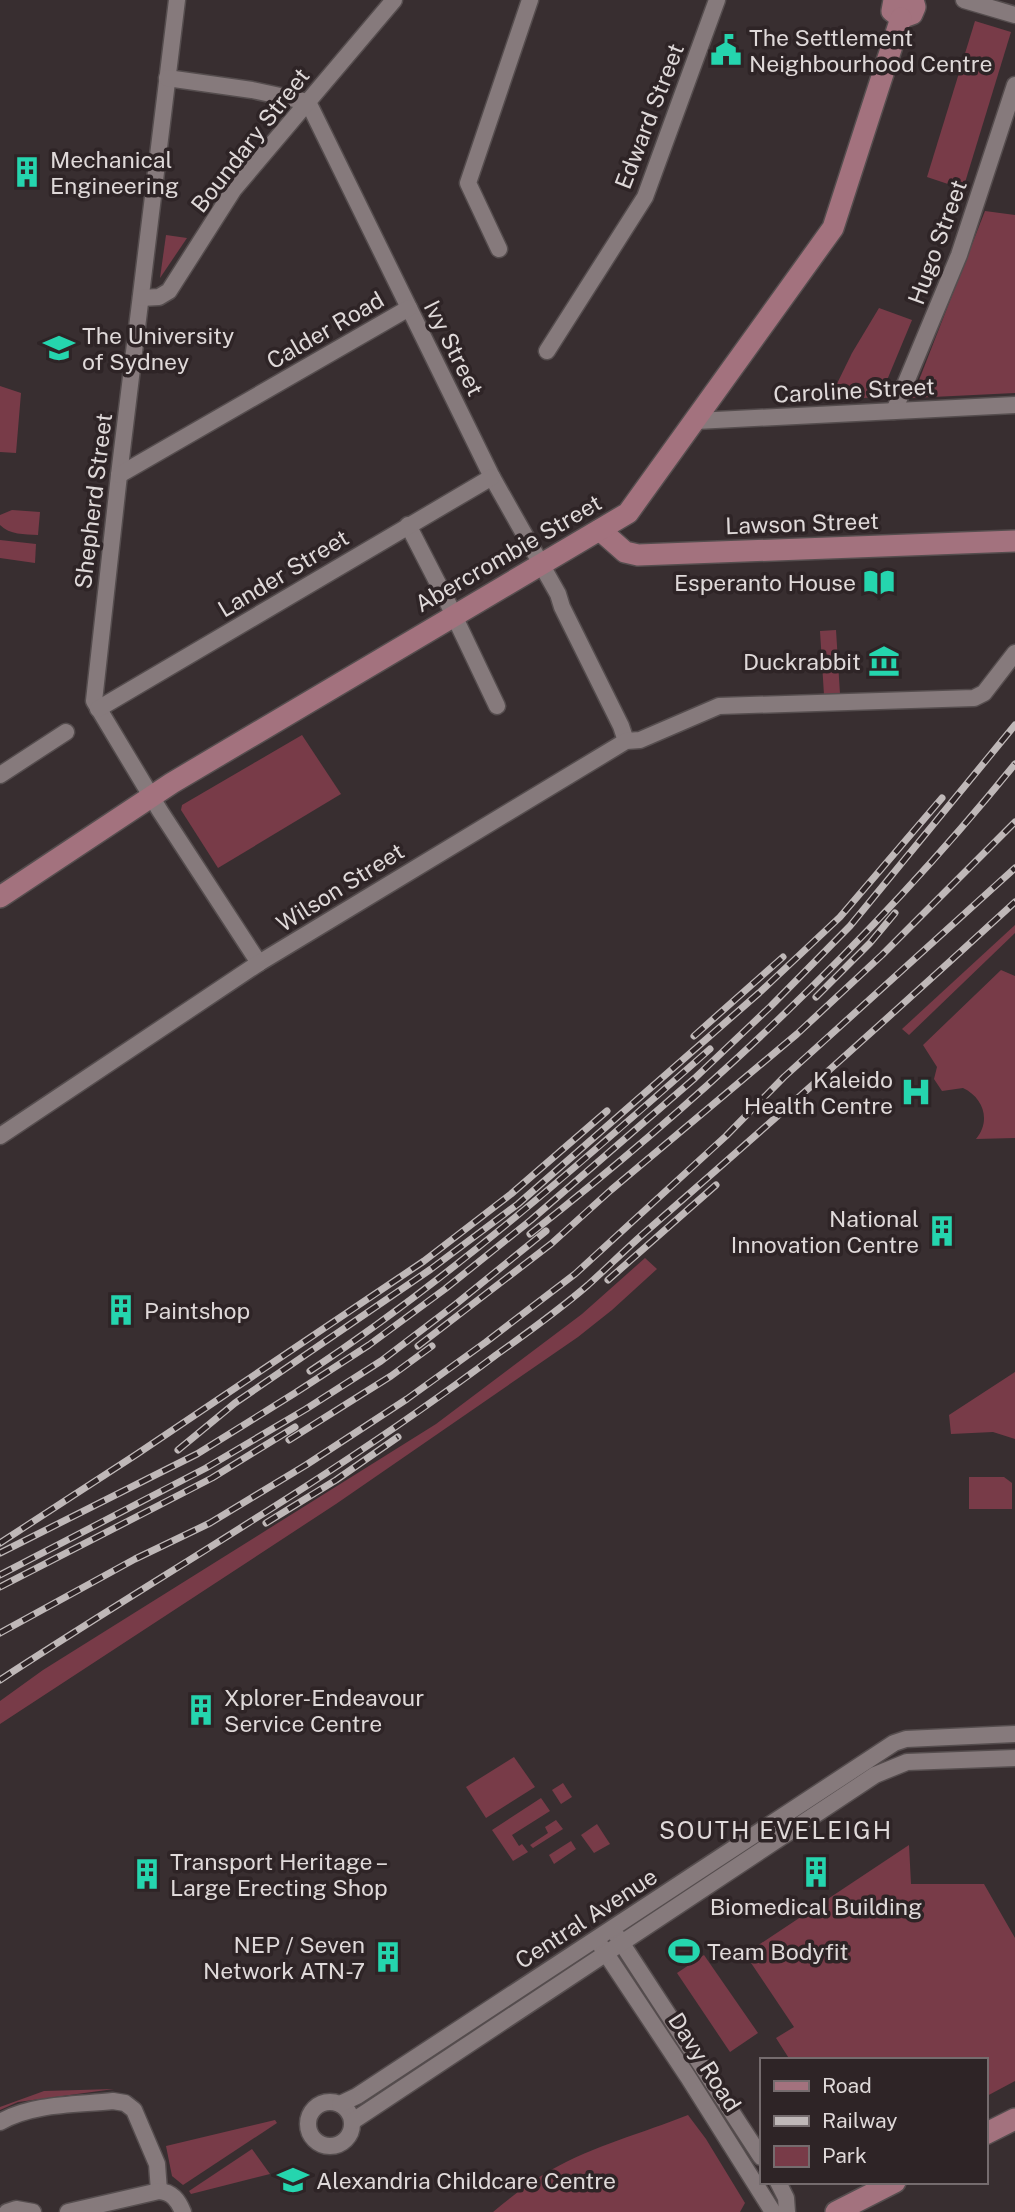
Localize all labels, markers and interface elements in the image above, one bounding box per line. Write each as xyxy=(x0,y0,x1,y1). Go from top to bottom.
place label: The Settlement Neighbourhood Centre xyxy=(749,24,993,77)
public building icon: The Settlement Neighbourhood Centre xyxy=(709,33,743,67)
street label: Edward Street xyxy=(609,39,689,193)
street label: Boundary Street xyxy=(185,62,315,218)
place label: Mechanical Engineering xyxy=(50,146,179,199)
building icon: Mechanical Engineering xyxy=(10,155,44,189)
street label: Hugo Street xyxy=(902,176,972,308)
street label: Calder Road xyxy=(262,286,388,374)
street label: Ivy Street xyxy=(419,296,489,400)
place label: The University of Sydney xyxy=(82,322,234,375)
school or university icon: The University of Sydney xyxy=(42,331,76,365)
street label: Caroline Street xyxy=(772,372,936,408)
street label: Shepherd Street xyxy=(69,412,117,590)
street label: Abercrombie Street xyxy=(410,489,606,617)
street label: Lawson Street xyxy=(725,507,879,539)
street label: Lander Street xyxy=(213,523,353,623)
library icon: Esperanto House xyxy=(862,565,896,599)
place label: Esperanto House xyxy=(674,569,856,596)
museum icon: Duckrabbit xyxy=(867,644,901,678)
place label: Duckrabbit xyxy=(743,648,861,675)
street label: Wilson Street xyxy=(271,837,409,937)
place label: Kaleido Health Centre xyxy=(744,1066,893,1119)
hospital icon: Kaleido Health Centre xyxy=(899,1075,933,1109)
place label: National Innovation Centre xyxy=(731,1205,919,1258)
building icon: National Innovation Centre xyxy=(925,1214,959,1248)
building icon: Paintshop xyxy=(104,1293,138,1327)
place label: Paintshop xyxy=(144,1297,250,1324)
place label: Xplorer-Endeavour Service Centre xyxy=(224,1684,424,1737)
building icon: Xplorer-Endeavour Service Centre xyxy=(184,1693,218,1727)
district label: SOUTH EVELEIGH xyxy=(659,1816,893,1844)
place label: Transport Heritage – Large Erecting Shop xyxy=(170,1848,388,1901)
building icon: Biomedical Building xyxy=(799,1855,833,1889)
building icon: Transport Heritage – Large Erecting Shop xyxy=(130,1857,164,1891)
street label: Central Avenue xyxy=(510,1862,662,1974)
place label: Biomedical Building xyxy=(710,1893,922,1920)
place label: NEP / Seven Network ATN-7 xyxy=(203,1931,365,1984)
sports icon: Team Bodyfit xyxy=(667,1934,701,1968)
place label: Team Bodyfit xyxy=(707,1938,848,1965)
building icon: NEP / Seven Network ATN-7 xyxy=(371,1940,405,1974)
street label: Davy Road xyxy=(663,2008,747,2116)
legend xyxy=(760,2058,987,2184)
text: Road xyxy=(822,2073,872,2098)
text: Railway xyxy=(822,2108,898,2133)
text: Park xyxy=(822,2143,867,2168)
school or university icon: Alexandria Childcare Centre xyxy=(276,2163,310,2197)
place label: Alexandria Childcare Centre xyxy=(316,2167,616,2194)

